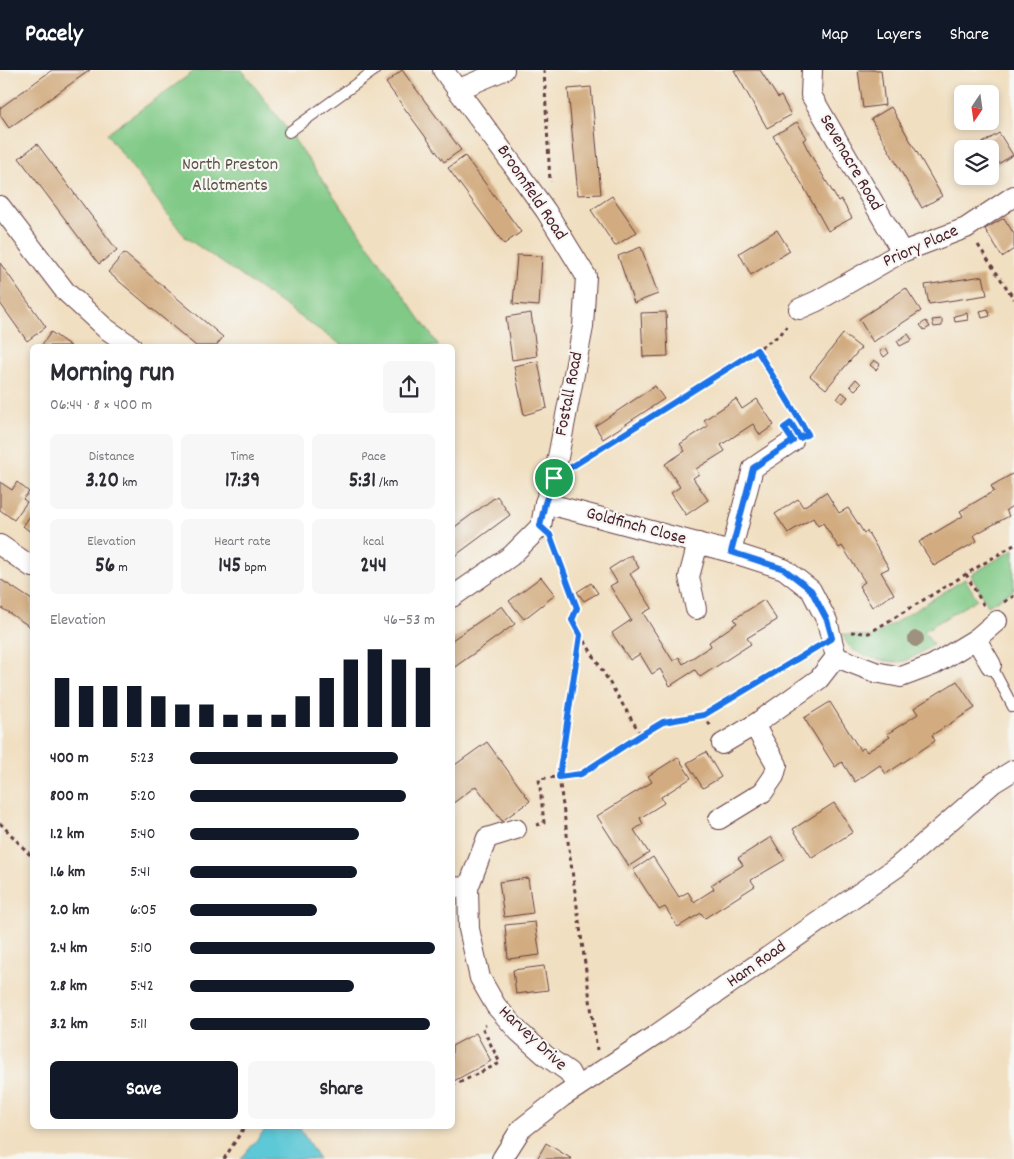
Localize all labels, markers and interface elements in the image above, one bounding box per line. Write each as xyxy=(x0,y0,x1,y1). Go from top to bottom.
text: Pacely xyxy=(25,18,83,52)
text: Map xyxy=(821,23,848,48)
text: Layers xyxy=(876,23,922,48)
text: Share xyxy=(950,23,989,48)
north arrow xyxy=(954,85,999,130)
map controls xyxy=(954,85,999,185)
street label: Sevenacre Road xyxy=(812,110,888,216)
street label: Broomfield Road xyxy=(490,140,572,246)
button: layers xyxy=(954,140,999,185)
park label: North Preston Allotments xyxy=(182,153,278,199)
street label: Priory Place xyxy=(879,219,963,275)
street label: Fostall Road xyxy=(550,350,590,438)
text: Morning run xyxy=(50,355,174,395)
button: share xyxy=(383,361,435,413)
text: 06:44 · 8 × 400 m xyxy=(50,394,152,417)
text: Distance xyxy=(89,447,134,467)
text: Time xyxy=(231,447,254,467)
text: Pace xyxy=(361,447,386,467)
pin xyxy=(533,457,575,499)
icon: arrive xyxy=(540,464,568,492)
text: 3.20 xyxy=(85,467,119,497)
text: 17:39 xyxy=(225,467,260,497)
text: 5:31 xyxy=(349,467,376,497)
text: km xyxy=(119,473,138,493)
text: /km xyxy=(376,473,398,493)
street label: Goldfinch Close xyxy=(583,502,689,552)
text: Elevation xyxy=(87,532,136,552)
text: Heart rate xyxy=(214,532,271,552)
text: kcal xyxy=(363,532,384,552)
text: 56 xyxy=(95,552,115,582)
text: 145 xyxy=(218,552,241,582)
text: 244 xyxy=(360,552,387,582)
text: m xyxy=(115,558,128,578)
text: bpm xyxy=(241,558,267,578)
text: Elevation xyxy=(50,609,106,632)
text: 46–53 m xyxy=(383,609,435,632)
text: 400 m xyxy=(50,747,89,770)
text: 5:23 xyxy=(130,747,154,770)
text: 800 m xyxy=(50,785,89,808)
text: 5:20 xyxy=(130,785,156,808)
text: 1.2 km xyxy=(50,823,84,846)
text: 5:40 xyxy=(130,823,155,846)
text: 1.6 km xyxy=(50,861,85,884)
text: 5:41 xyxy=(130,861,150,884)
text: 2.0 km xyxy=(50,899,90,922)
text: 6:05 xyxy=(130,899,157,922)
street label: Ham Road xyxy=(722,935,792,995)
text: 2.4 km xyxy=(50,937,88,960)
text: 5:10 xyxy=(130,937,152,960)
text: 2.8 km xyxy=(50,975,87,998)
text: 5:42 xyxy=(130,975,154,998)
street label: Harvey Drive xyxy=(492,1001,572,1077)
text: 3.2 km xyxy=(50,1013,88,1036)
text: 5:11 xyxy=(130,1013,147,1036)
button: Save xyxy=(50,1061,238,1119)
button: Share xyxy=(248,1061,435,1119)

